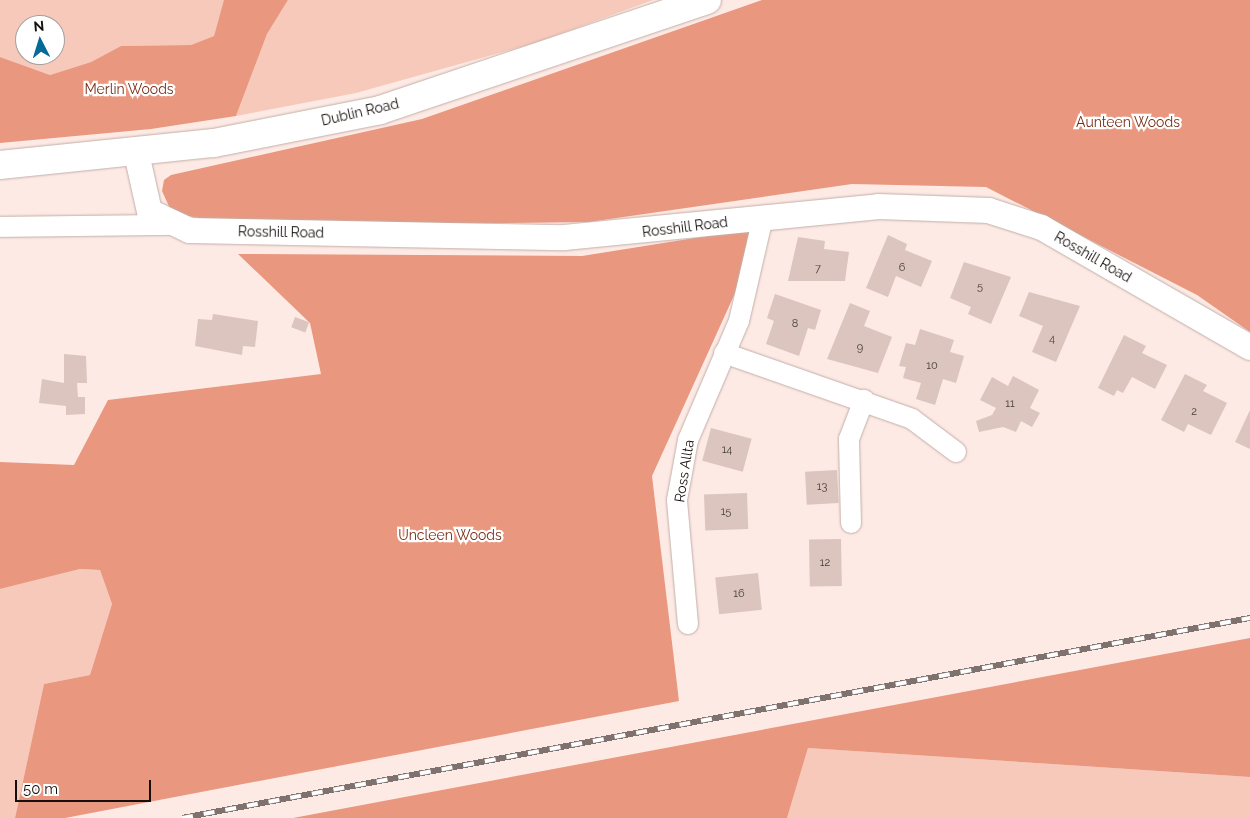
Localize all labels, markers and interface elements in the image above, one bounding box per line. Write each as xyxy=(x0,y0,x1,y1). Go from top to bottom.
north arrow xyxy=(15,15,65,65)
text: N xyxy=(33,18,45,34)
park label: Merlin Woods xyxy=(84,81,174,97)
street label: Dublin Road xyxy=(320,95,400,129)
park label: Aunteen Woods xyxy=(1076,114,1180,130)
street label: Rosshill Road xyxy=(641,213,729,241)
street label: Rosshill Road xyxy=(237,223,325,241)
street label: Rosshill Road xyxy=(1051,228,1135,286)
house number: 6 xyxy=(899,261,905,275)
house number: 7 xyxy=(815,262,821,276)
house number: 5 xyxy=(977,280,983,294)
house number: 8 xyxy=(792,317,798,331)
house number: 4 xyxy=(1049,332,1055,346)
house number: 9 xyxy=(857,341,863,355)
house number: 10 xyxy=(926,359,938,373)
house number: 11 xyxy=(1005,397,1015,411)
house number: 2 xyxy=(1191,405,1197,419)
street label: Ross Allta xyxy=(671,438,697,504)
house number: 14 xyxy=(722,443,732,457)
house number: 13 xyxy=(817,480,827,494)
house number: 15 xyxy=(721,505,731,519)
park label: Uncleen Woods xyxy=(398,527,502,543)
house number: 12 xyxy=(820,556,830,570)
house number: 16 xyxy=(733,587,745,601)
scale bar xyxy=(18,770,154,802)
text: 50 m xyxy=(23,780,58,798)

